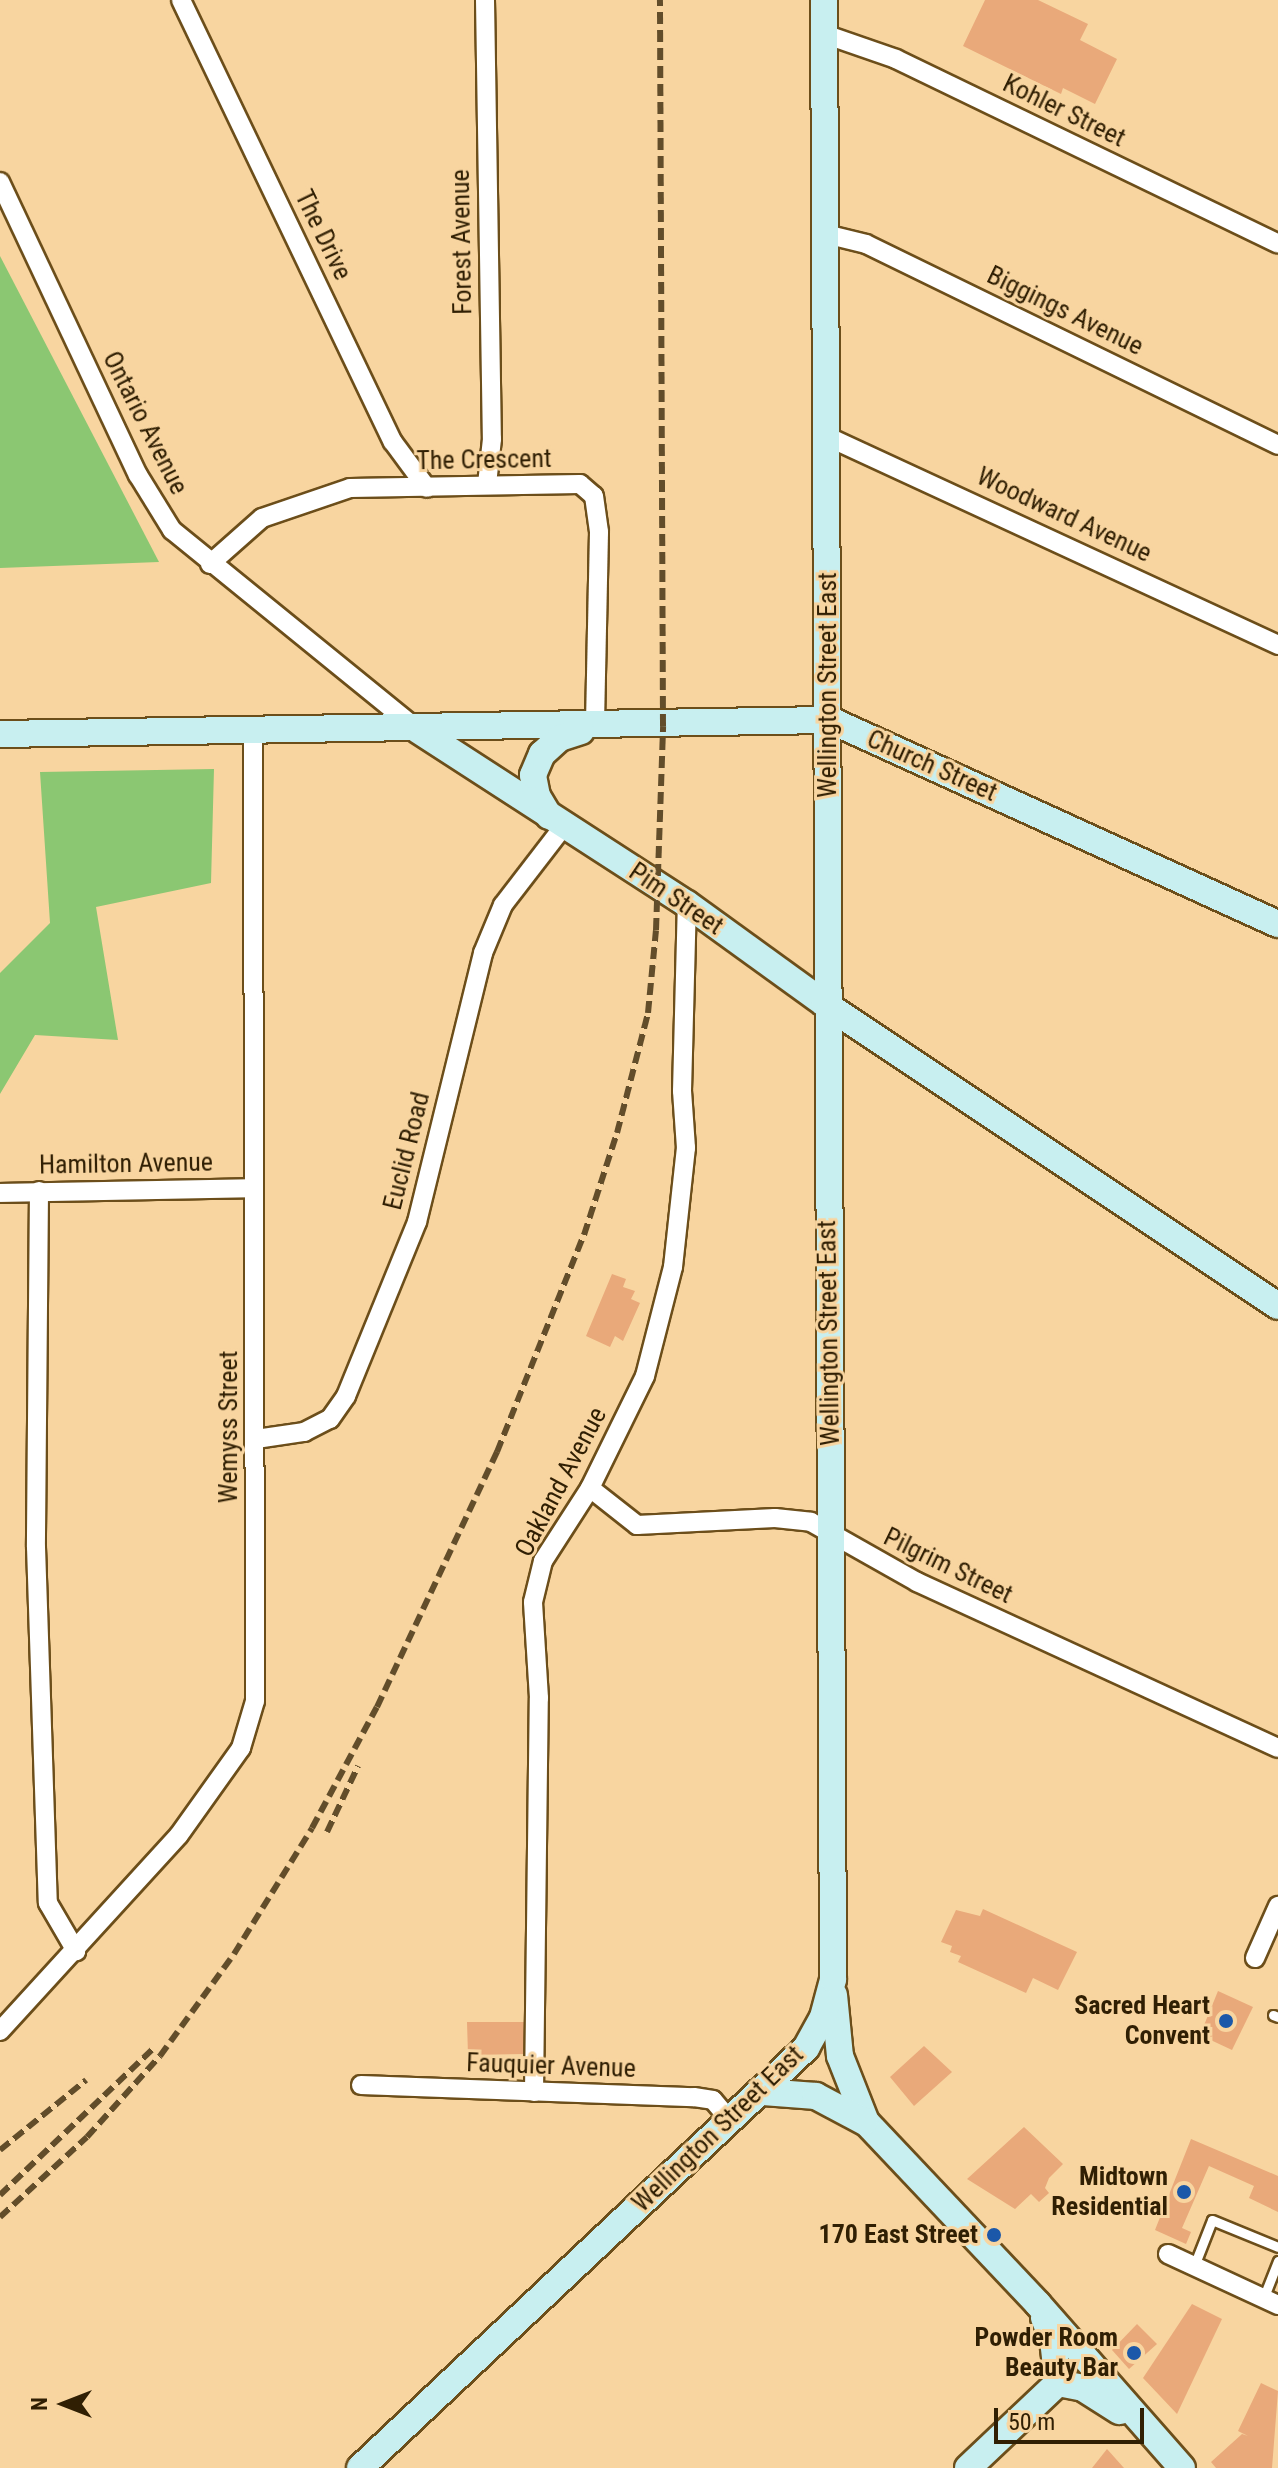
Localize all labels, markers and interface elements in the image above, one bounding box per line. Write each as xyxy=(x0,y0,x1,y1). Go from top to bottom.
street label: Kohler Street xyxy=(998,68,1130,154)
street label: Forest Avenue xyxy=(445,169,479,315)
street label: The Drive xyxy=(288,185,358,285)
street label: Biggings Avenue xyxy=(982,260,1148,362)
street label: Ontario Avenue xyxy=(96,346,194,500)
street label: The Crescent xyxy=(416,443,552,477)
street label: Woodward Avenue xyxy=(972,461,1156,569)
street label: Wellington Street East xyxy=(812,572,844,798)
street label: Church Street xyxy=(862,723,1002,809)
street label: Pim Street xyxy=(623,856,729,942)
street label: Euclid Road xyxy=(377,1089,437,1213)
street label: Hamilton Avenue xyxy=(39,1147,213,1181)
street label: Wellington Street East xyxy=(811,1220,847,1446)
street label: Wemyss Street xyxy=(213,1351,245,1503)
street label: Oakland Avenue xyxy=(509,1402,613,1562)
street label: Pilgrim Street xyxy=(878,1521,1018,1611)
place label: Sacred Heart Convent xyxy=(1074,1990,1210,2052)
marker: Sacred Heart Convent xyxy=(1217,2012,1235,2030)
street label: Wellington Street East xyxy=(626,2039,810,2219)
street label: Fauquier Avenue xyxy=(466,2047,636,2085)
place label: Midtown Residential xyxy=(1051,2161,1168,2222)
marker: Midtown Residential xyxy=(1175,2183,1193,2201)
place label: 170 East Street xyxy=(819,2219,978,2251)
marker: 170 East Street xyxy=(985,2226,1003,2244)
place label: Powder Room Beauty Bar xyxy=(975,2322,1118,2384)
marker: Powder Room Beauty Bar xyxy=(1125,2344,1143,2362)
north arrow xyxy=(24,2364,104,2444)
scale bar xyxy=(998,2392,1148,2442)
text: N xyxy=(27,2397,52,2411)
text: 50 m xyxy=(1008,2408,1055,2436)

